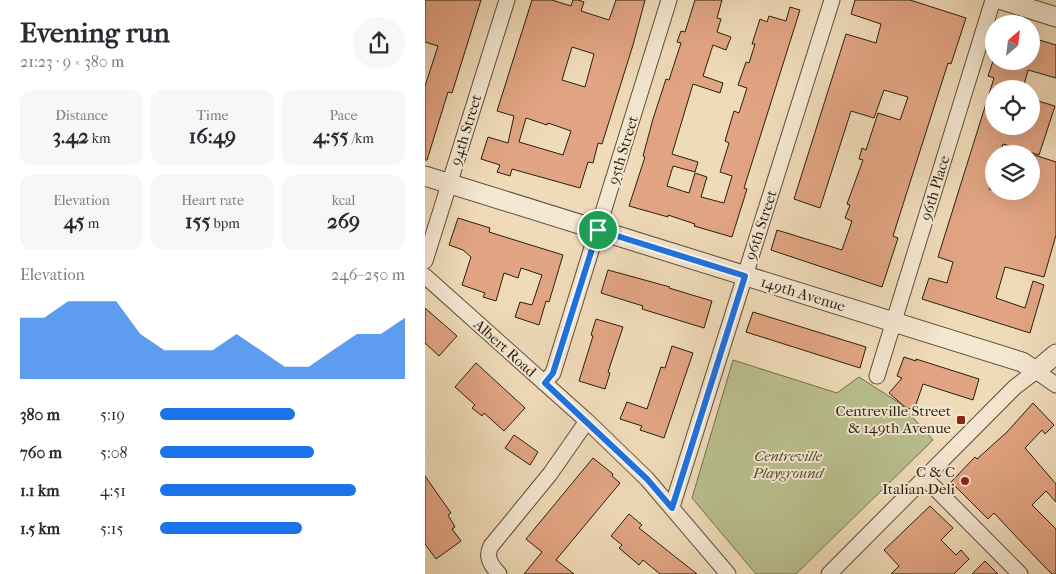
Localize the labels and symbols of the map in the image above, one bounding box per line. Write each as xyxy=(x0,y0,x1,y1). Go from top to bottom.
north arrow xyxy=(985,15,1040,70)
street label: 94th Street xyxy=(447,92,485,168)
street label: 95th Street xyxy=(604,113,642,187)
street label: 96th Place xyxy=(917,153,954,223)
street label: 96th Street xyxy=(741,187,781,262)
pin xyxy=(577,209,619,251)
street label: 149th Avenue xyxy=(759,273,848,316)
street label: Albert Road xyxy=(469,315,540,381)
place label: Centreville Street & 149th Avenue xyxy=(836,402,952,437)
marker: Centreville Street & 149th Avenue xyxy=(955,414,967,426)
park label: Centreville Playground xyxy=(752,447,826,482)
place label: C & C Italian Deli xyxy=(882,463,956,498)
marker: C & C Italian Deli xyxy=(959,475,971,487)

